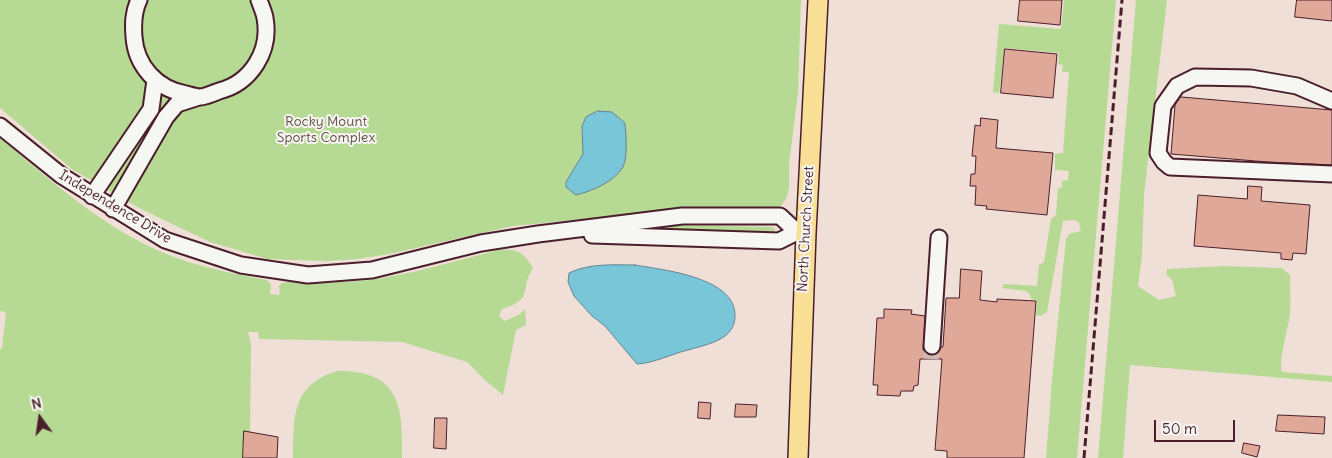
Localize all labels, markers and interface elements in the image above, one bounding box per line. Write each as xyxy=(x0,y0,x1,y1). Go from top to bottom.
park label: Rocky Mount Sports Complex xyxy=(277,114,375,146)
street label: North Church Street xyxy=(794,166,818,292)
street label: Independence Drive xyxy=(56,167,174,247)
north arrow xyxy=(15,393,65,443)
text: N xyxy=(29,394,43,413)
scale bar xyxy=(1157,410,1238,442)
text: 50 m xyxy=(1162,419,1197,438)

